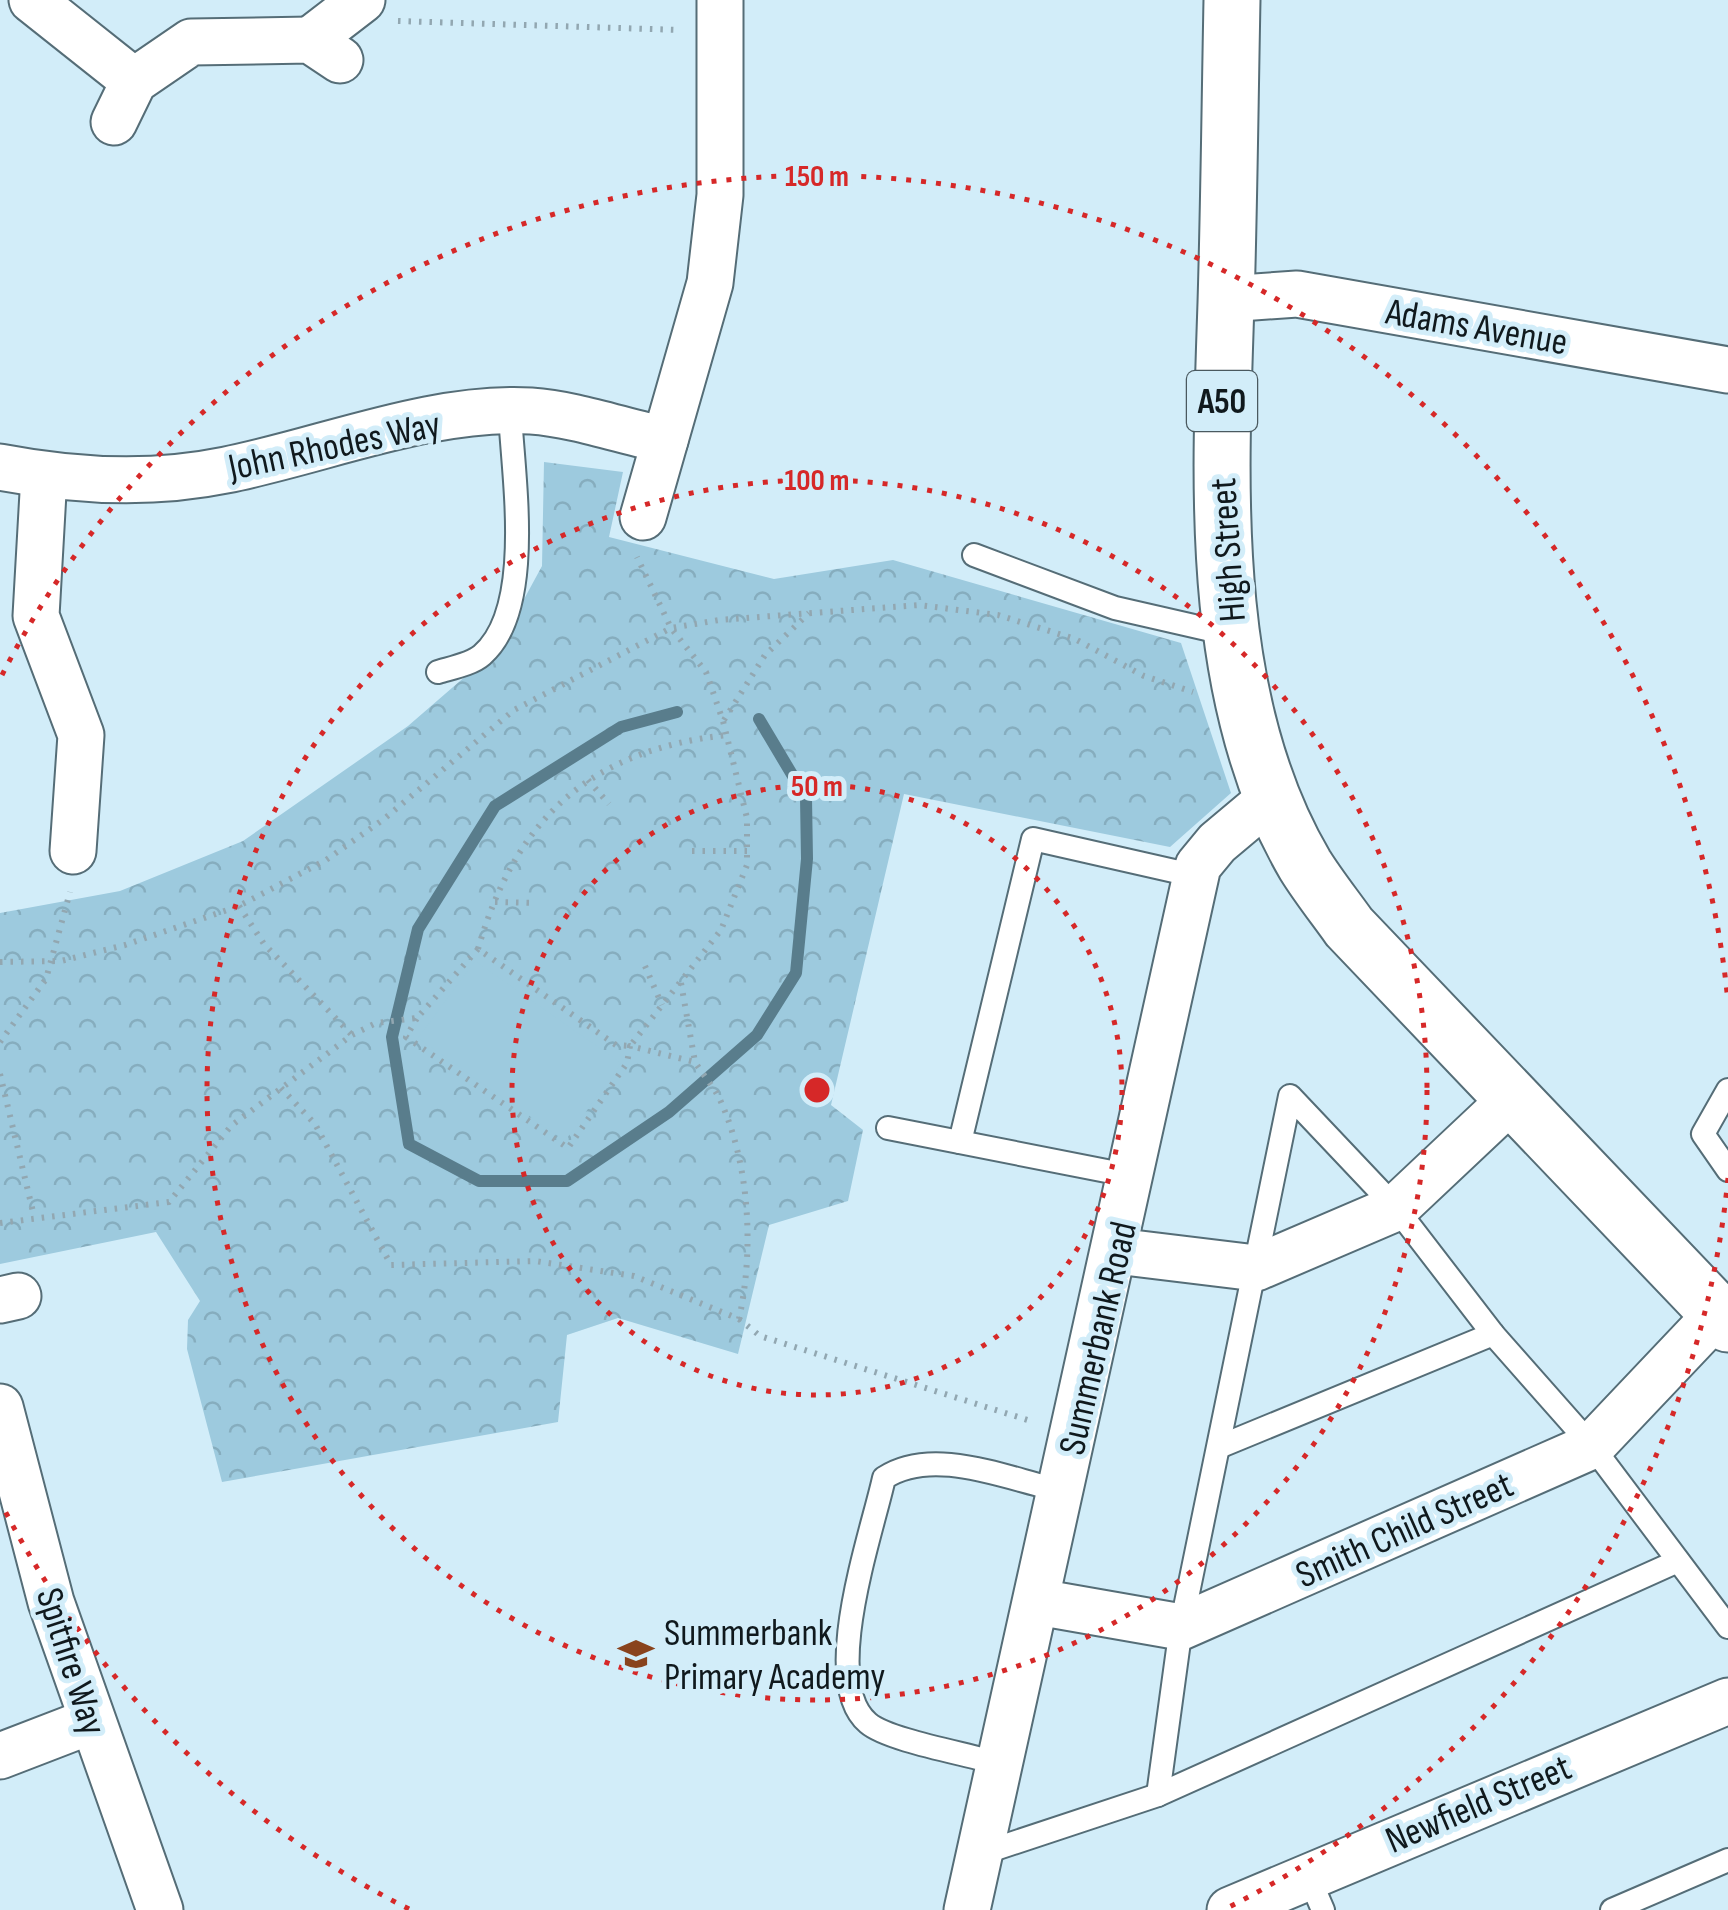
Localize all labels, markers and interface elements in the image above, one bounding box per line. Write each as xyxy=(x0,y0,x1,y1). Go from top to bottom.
text: 150 m xyxy=(785,159,849,195)
street label: Adams Avenue xyxy=(1382,289,1571,366)
road number: A50 xyxy=(1187,371,1257,431)
street label: John Rhodes Way xyxy=(223,402,445,491)
text: 100 m xyxy=(785,463,849,499)
street label: High Street xyxy=(1201,476,1256,623)
text: 50 m xyxy=(791,769,843,805)
centre of rings xyxy=(799,1072,835,1108)
street label: Summerbank Road xyxy=(1050,1218,1147,1459)
street label: Smith Child Street xyxy=(1289,1463,1520,1598)
street label: Spitfire Way xyxy=(26,1582,116,1741)
place label: Summerbank Primary Academy xyxy=(664,1611,885,1700)
school or university icon: Summerbank Primary Academy xyxy=(617,1635,655,1673)
street label: Newfield Street xyxy=(1379,1745,1578,1864)

